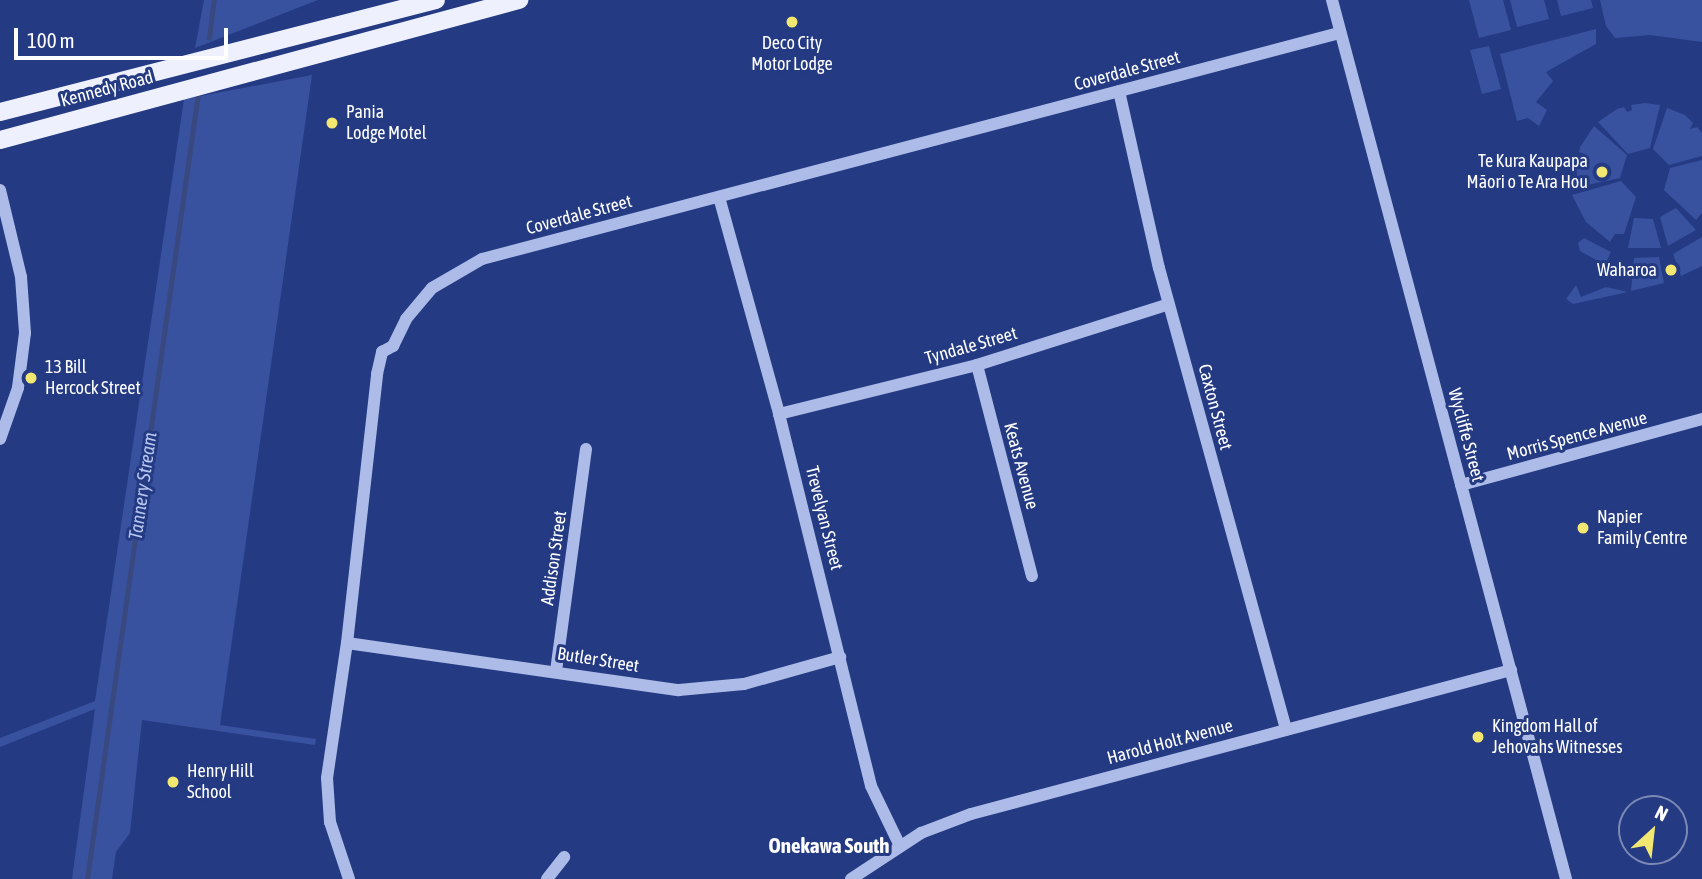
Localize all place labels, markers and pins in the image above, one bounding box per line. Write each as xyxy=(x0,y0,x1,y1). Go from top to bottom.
marker: Deco City Motor Lodge xyxy=(784,14,800,30)
place label: Deco City Motor Lodge xyxy=(751,33,833,76)
place label: Pania Lodge Motel xyxy=(346,102,426,144)
marker: Pania Lodge Motel xyxy=(324,115,340,131)
place label: Te Kura Kaupapa Māori o Te Ara Hou xyxy=(1467,151,1588,194)
marker: Te Kura Kaupapa Māori o Te Ara Hou xyxy=(1594,164,1610,180)
place label: Waharoa xyxy=(1597,259,1657,281)
marker: Waharoa xyxy=(1663,262,1679,278)
place label: 13 Bill Hercock Street xyxy=(45,357,141,400)
marker: 13 Bill Hercock Street xyxy=(23,370,39,386)
place label: Napier Family Centre xyxy=(1597,507,1688,550)
marker: Napier Family Centre xyxy=(1575,520,1591,536)
place label: Kingdom Hall of Jehovahs Witnesses xyxy=(1492,716,1623,758)
marker: Kingdom Hall of Jehovahs Witnesses xyxy=(1470,729,1486,745)
place label: Henry Hill School xyxy=(187,761,254,804)
marker: Henry Hill School xyxy=(165,774,181,790)

